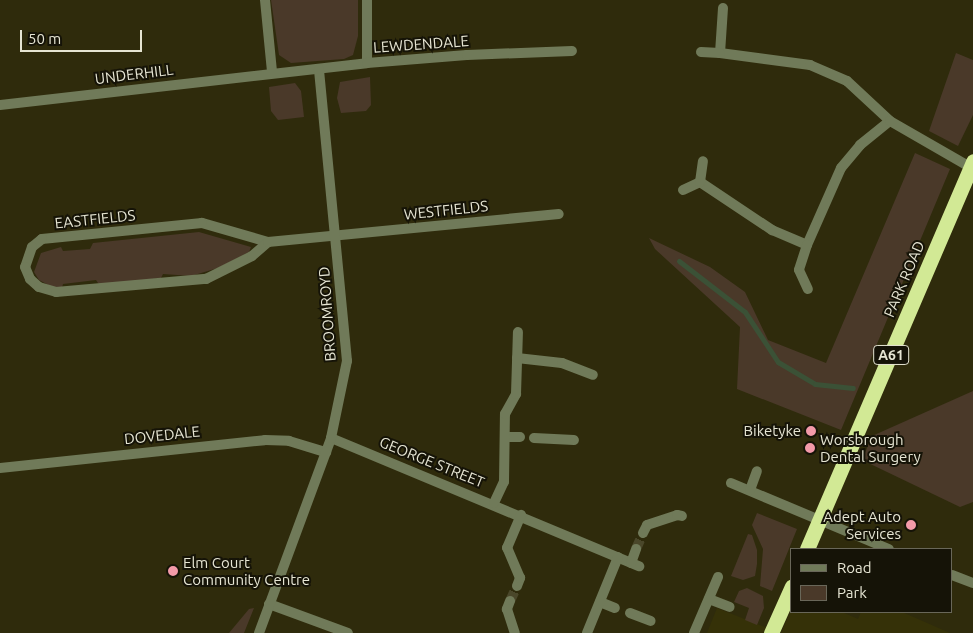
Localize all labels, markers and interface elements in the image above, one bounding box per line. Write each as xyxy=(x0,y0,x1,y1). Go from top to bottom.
scale bar xyxy=(22,20,145,52)
text: 50 m xyxy=(28,30,61,47)
street label: LEWDENDALE xyxy=(373,32,469,56)
street label: UNDERHILL xyxy=(94,60,174,88)
street label: WESTFIELDS xyxy=(403,197,489,223)
street label: EASTFIELDS xyxy=(54,206,136,232)
street label: PARK ROAD xyxy=(880,238,928,320)
street label: BROOMROYD xyxy=(315,266,339,362)
road number: A61 xyxy=(872,344,910,366)
street label: DOVEDALE xyxy=(123,422,201,448)
place label: Biketyke xyxy=(743,422,801,440)
marker: Biketyke xyxy=(805,425,817,437)
place label: Worsbrough Dental Surgery xyxy=(820,430,921,465)
street label: GEORGE STREET xyxy=(377,433,487,491)
marker: Worsbrough Dental Surgery xyxy=(804,442,816,454)
place label: Adept Auto Services xyxy=(823,507,901,542)
marker: Adept Auto Services xyxy=(905,519,917,531)
legend xyxy=(790,548,953,613)
place label: Elm Court Community Centre xyxy=(183,553,310,588)
text: Road xyxy=(837,559,872,576)
marker: Elm Court Community Centre xyxy=(167,565,179,577)
text: Park xyxy=(837,584,867,601)

